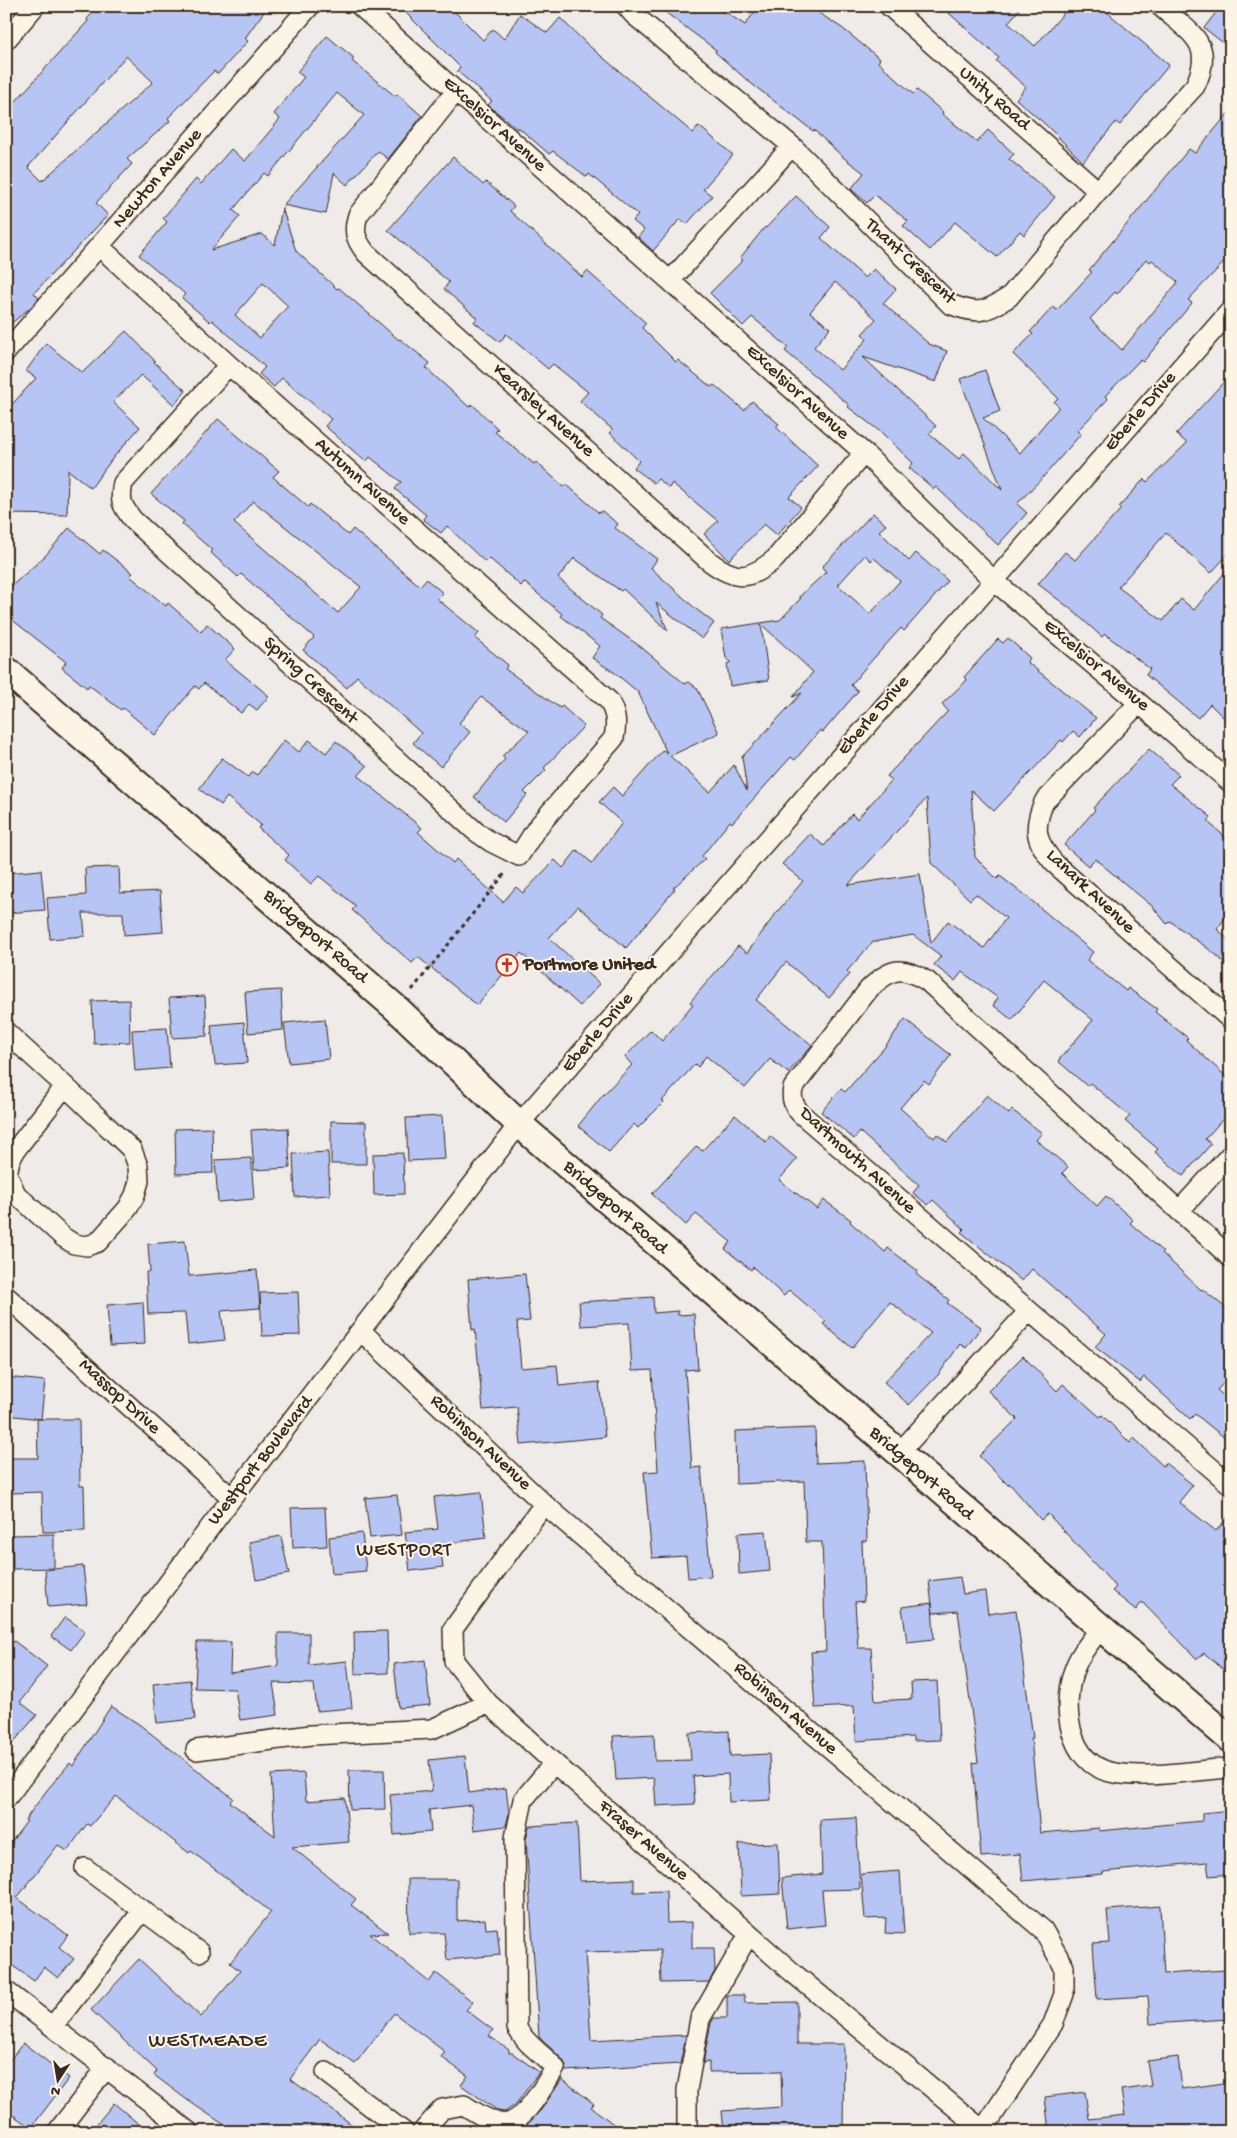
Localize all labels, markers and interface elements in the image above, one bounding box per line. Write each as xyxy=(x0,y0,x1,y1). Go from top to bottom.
street label: Unity Road xyxy=(954,62,1036,138)
street label: Excelsior Avenue xyxy=(437,72,551,178)
street label: Newton Avenue xyxy=(108,124,208,234)
street label: Thant Crescent xyxy=(859,213,962,312)
street label: Excelsior Avenue xyxy=(740,340,854,446)
street label: Kearsley Avenue xyxy=(487,359,599,463)
street label: Eberle Drive xyxy=(1100,367,1182,457)
street label: Autumn Avenue xyxy=(309,433,415,531)
street label: Excelsior Avenue xyxy=(1038,615,1154,717)
street label: Spring Crescent xyxy=(258,632,364,731)
street label: Eberle Drive xyxy=(833,671,915,761)
street label: Lanark Avenue xyxy=(1040,845,1140,939)
street label: Bridgeport Road xyxy=(257,884,374,990)
church icon: Portmore United xyxy=(495,953,519,977)
place label: Portmore United xyxy=(522,954,657,977)
street label: Eberle Drive xyxy=(557,988,639,1078)
street label: Dartmouth Avenue xyxy=(792,1101,920,1220)
street label: Bridgeport Road xyxy=(557,1155,674,1261)
street label: Massop Drive xyxy=(73,1354,165,1440)
street label: Westport Boulevard xyxy=(203,1390,320,1530)
street label: Robinson Avenue xyxy=(424,1390,536,1496)
street label: Bridgeport Road xyxy=(863,1421,980,1527)
district label: WESTPORT xyxy=(356,1540,452,1563)
street label: Robinson Avenue xyxy=(728,1658,842,1761)
street label: Fraser Avenue xyxy=(592,1795,693,1887)
district label: WESTMEADE xyxy=(148,2031,268,2054)
north arrow xyxy=(32,2056,82,2106)
text: N xyxy=(50,2081,62,2100)

